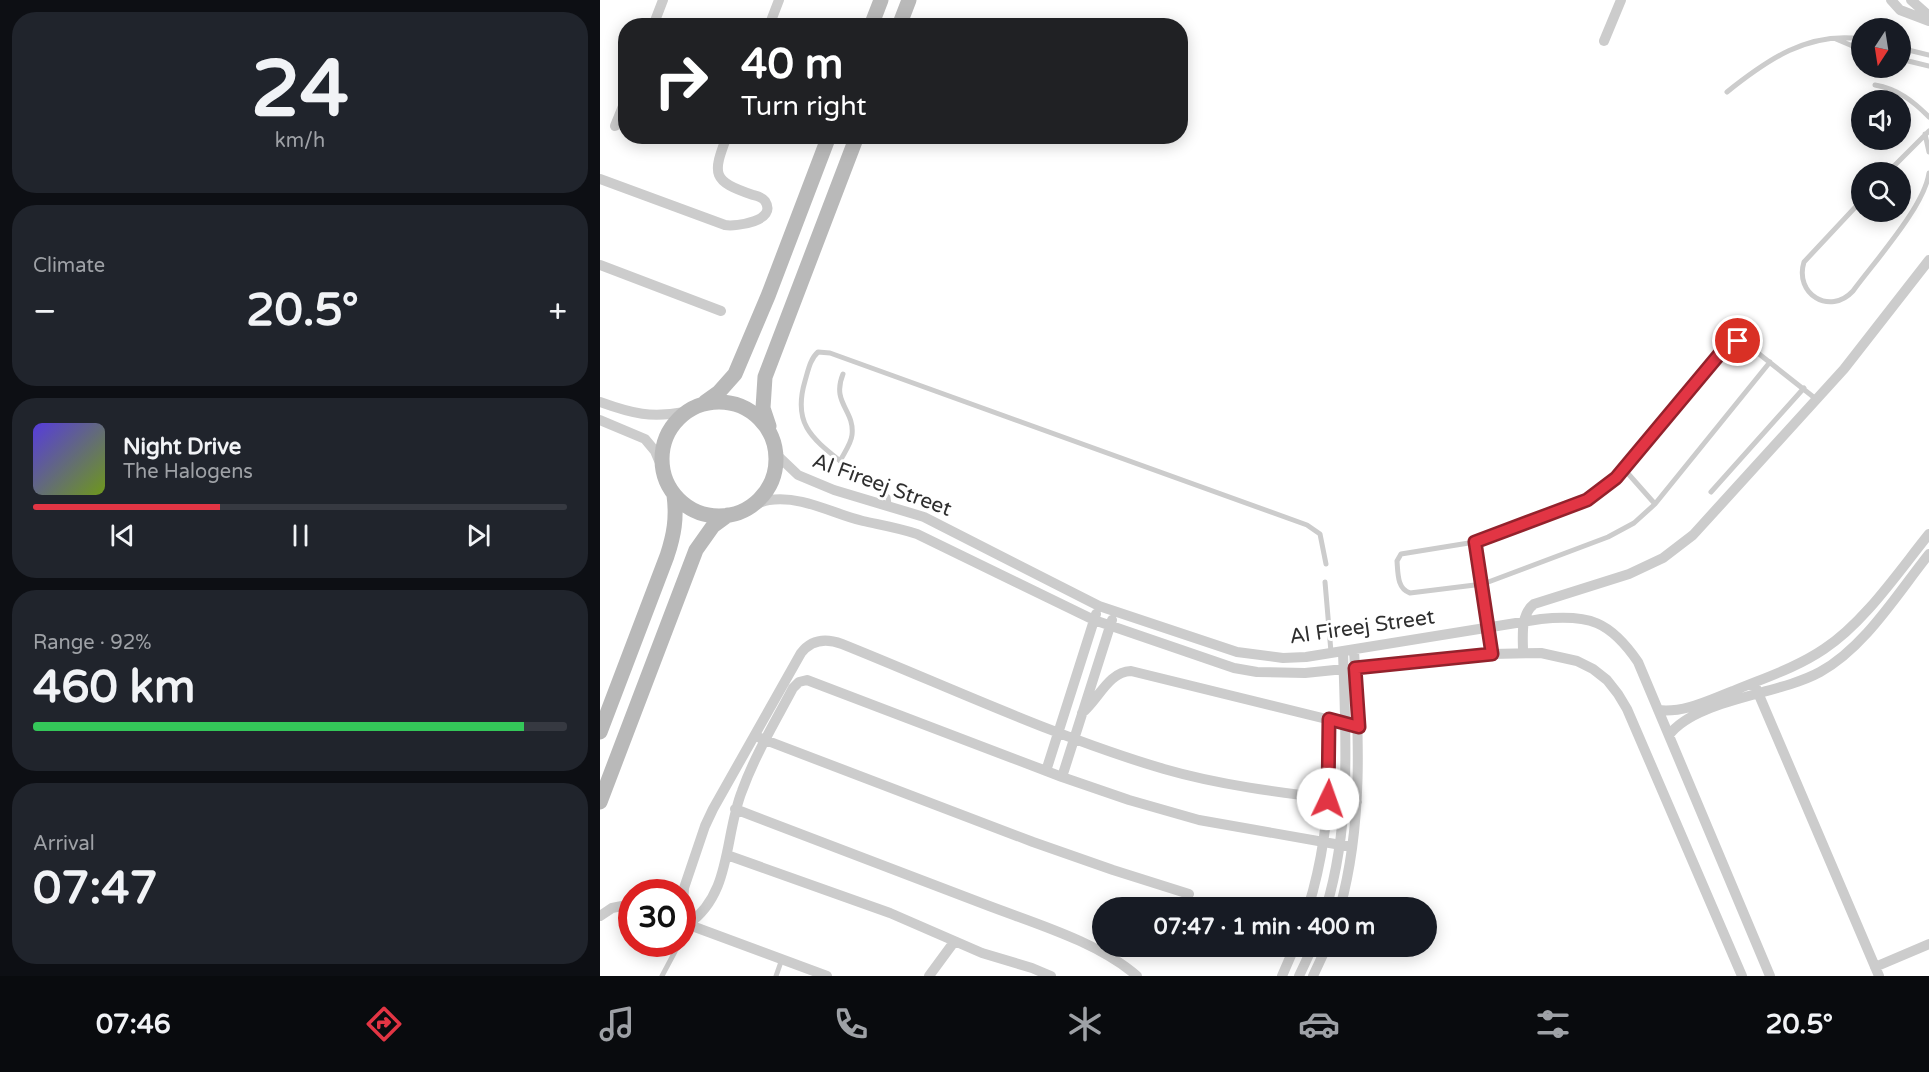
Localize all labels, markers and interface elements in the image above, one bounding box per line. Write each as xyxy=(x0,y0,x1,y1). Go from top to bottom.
north arrow xyxy=(1851,18,1911,78)
map controls xyxy=(1851,18,1911,222)
text: 40 m xyxy=(741,39,843,90)
icon: right xyxy=(642,42,720,120)
text: 24 xyxy=(251,43,349,137)
text: Turn right xyxy=(741,90,867,123)
button: sound xyxy=(1851,90,1911,150)
text: km/h xyxy=(275,129,325,153)
button: search xyxy=(1851,162,1911,222)
text: Climate xyxy=(33,254,105,278)
text: 20.5° xyxy=(246,284,359,338)
text: − xyxy=(33,292,57,331)
text: + xyxy=(548,292,567,331)
pin xyxy=(1712,315,1763,366)
icon: arrive xyxy=(1721,324,1754,357)
text: Night Drive xyxy=(123,434,241,460)
street label: Al Fireej Street xyxy=(809,448,955,522)
text: The Halogens xyxy=(123,460,253,484)
icon: previous xyxy=(106,519,139,552)
icon: pause xyxy=(284,519,317,552)
icon: next xyxy=(462,519,495,552)
street label: Al Fireej Street xyxy=(1288,604,1436,650)
text: Range · 92% xyxy=(33,631,152,655)
text: 460 km xyxy=(33,661,195,715)
position arrow xyxy=(1296,767,1360,831)
text: Arrival xyxy=(33,832,95,856)
text: 07:47 xyxy=(33,862,158,916)
speed limit sign: 30 xyxy=(618,879,696,957)
text: 07:47 · 1 min · 400 m xyxy=(1154,914,1375,940)
icon: directions xyxy=(363,1003,405,1045)
icon: music xyxy=(596,1003,638,1045)
icon: phone xyxy=(830,1003,872,1045)
icon: climate xyxy=(1064,1003,1106,1045)
icon: car xyxy=(1298,1003,1340,1045)
icon: filters xyxy=(1532,1003,1574,1045)
text: 07:46 xyxy=(96,1008,171,1041)
text: 20.5° xyxy=(1765,1008,1833,1041)

